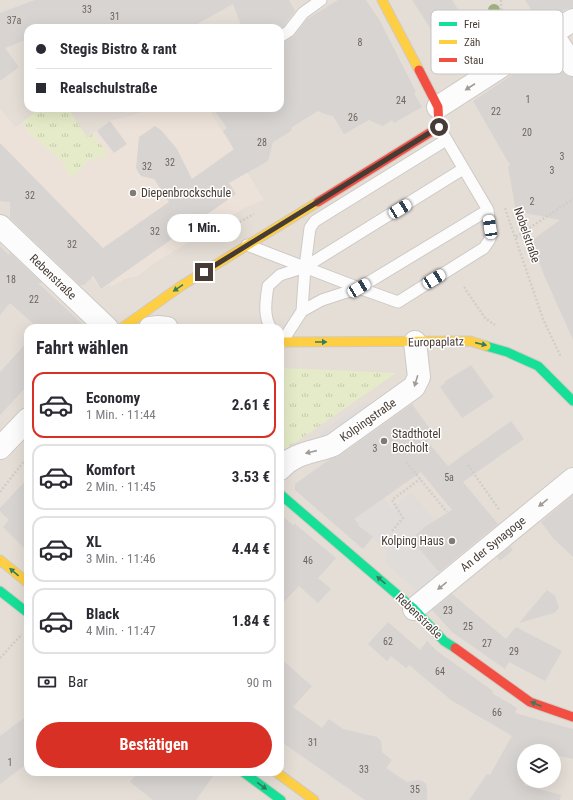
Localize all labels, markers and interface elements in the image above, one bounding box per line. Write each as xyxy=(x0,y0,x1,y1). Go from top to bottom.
house number: 33 xyxy=(82,4,92,15)
legend xyxy=(431,10,563,74)
house number: 31 xyxy=(110,11,120,22)
house number: 37a xyxy=(7,15,22,26)
text: Frei xyxy=(464,18,480,31)
text: Zäh xyxy=(464,36,480,49)
house number: 8 xyxy=(358,37,363,48)
text: Stegis Bistro & rant xyxy=(60,40,177,58)
text: Stau xyxy=(464,54,484,67)
text: Realschulstraße xyxy=(60,79,157,97)
one-way arrow xyxy=(464,83,476,90)
house number: 1 xyxy=(526,94,530,105)
house number: 24 xyxy=(396,95,406,106)
house number: 22 xyxy=(491,106,501,117)
house number: 26 xyxy=(348,112,358,123)
route start xyxy=(430,118,448,136)
house number: 20 xyxy=(522,127,532,138)
house number: 28 xyxy=(257,137,267,148)
house number: 3 xyxy=(560,151,565,162)
house number: 32 xyxy=(165,157,175,168)
house number: 32 xyxy=(142,161,152,172)
house number: 3 xyxy=(550,165,555,176)
place label: Diepenbrockschule xyxy=(141,186,231,200)
marker: Diepenbrockschule xyxy=(128,188,138,198)
house number: 32 xyxy=(25,190,35,201)
house number: 2 xyxy=(530,196,535,207)
car xyxy=(387,198,413,220)
street label: Nobelstraße xyxy=(511,205,543,265)
callout: 1 Min. xyxy=(167,214,241,242)
car xyxy=(482,214,498,240)
text: 1 Min. xyxy=(188,220,220,235)
house number: 32 xyxy=(150,226,160,237)
house number: 32 xyxy=(67,239,77,250)
street label: Rebenstraße xyxy=(27,251,80,303)
route end xyxy=(195,263,213,281)
car xyxy=(421,268,447,290)
house number: 18 xyxy=(6,274,16,285)
car xyxy=(346,277,372,299)
one-way arrow xyxy=(173,284,184,292)
house number: 22 xyxy=(29,294,39,305)
street label: Europaplatz xyxy=(408,335,464,349)
text: Fahrt wählen xyxy=(36,337,128,358)
one-way arrow xyxy=(315,339,328,345)
one-way arrow xyxy=(475,341,488,347)
one-way arrow xyxy=(413,375,419,387)
icon: car xyxy=(38,387,74,423)
text: Economy xyxy=(86,389,140,407)
street label: Kolpingstraße xyxy=(337,395,399,445)
text: 2.61 € xyxy=(232,396,270,414)
text: 1 Min. · 11:44 xyxy=(86,407,156,422)
place label: Stadthotel Bocholt xyxy=(392,427,441,455)
marker: Stadthotel Bocholt xyxy=(379,436,389,446)
house number: 3 xyxy=(373,443,378,454)
one-way arrow xyxy=(305,449,317,455)
icon: car xyxy=(38,459,74,495)
text: Komfort xyxy=(86,461,135,479)
text: 3.53 € xyxy=(232,468,270,486)
house number: 5a xyxy=(444,472,454,483)
text: 2 Min. · 11:45 xyxy=(86,479,156,494)
one-way arrow xyxy=(537,499,548,508)
street label: An der Synagoge xyxy=(458,513,529,575)
icon: car xyxy=(38,531,74,567)
text: XL xyxy=(86,533,102,551)
place label: Kolping Haus xyxy=(381,534,444,548)
marker: Kolping Haus xyxy=(447,536,457,546)
text: 4.44 € xyxy=(232,540,270,558)
text: 3 Min. · 11:46 xyxy=(86,551,156,566)
house number: 46 xyxy=(303,555,313,566)
one-way arrow xyxy=(9,567,19,576)
one-way arrow xyxy=(376,576,385,585)
one-way arrow xyxy=(437,581,448,590)
street label: Rebenstraße xyxy=(393,590,446,642)
icon: car xyxy=(38,603,74,639)
text: Black xyxy=(86,605,119,623)
house number: 23 xyxy=(443,605,453,616)
text: 1.84 € xyxy=(232,612,270,630)
house number: 25 xyxy=(463,621,473,632)
text: 4 Min. · 11:47 xyxy=(86,623,156,638)
house number: 62 xyxy=(383,636,393,647)
house number: 27 xyxy=(482,638,492,649)
house number: 29 xyxy=(509,646,519,657)
house number: 64 xyxy=(435,666,445,677)
icon: cash xyxy=(36,671,58,693)
text: Bar xyxy=(68,673,88,691)
text: 90 m xyxy=(246,675,272,690)
one-way arrow xyxy=(530,701,542,707)
house number: 66 xyxy=(492,707,502,718)
button: Bestätigen xyxy=(36,722,272,768)
house number: 31 xyxy=(308,737,318,748)
map controls xyxy=(517,744,561,788)
button: layers xyxy=(517,744,561,788)
house number: 1 xyxy=(8,757,12,768)
house number: 33 xyxy=(359,764,369,775)
one-way arrow xyxy=(257,782,268,790)
house number: 35 xyxy=(410,784,420,795)

